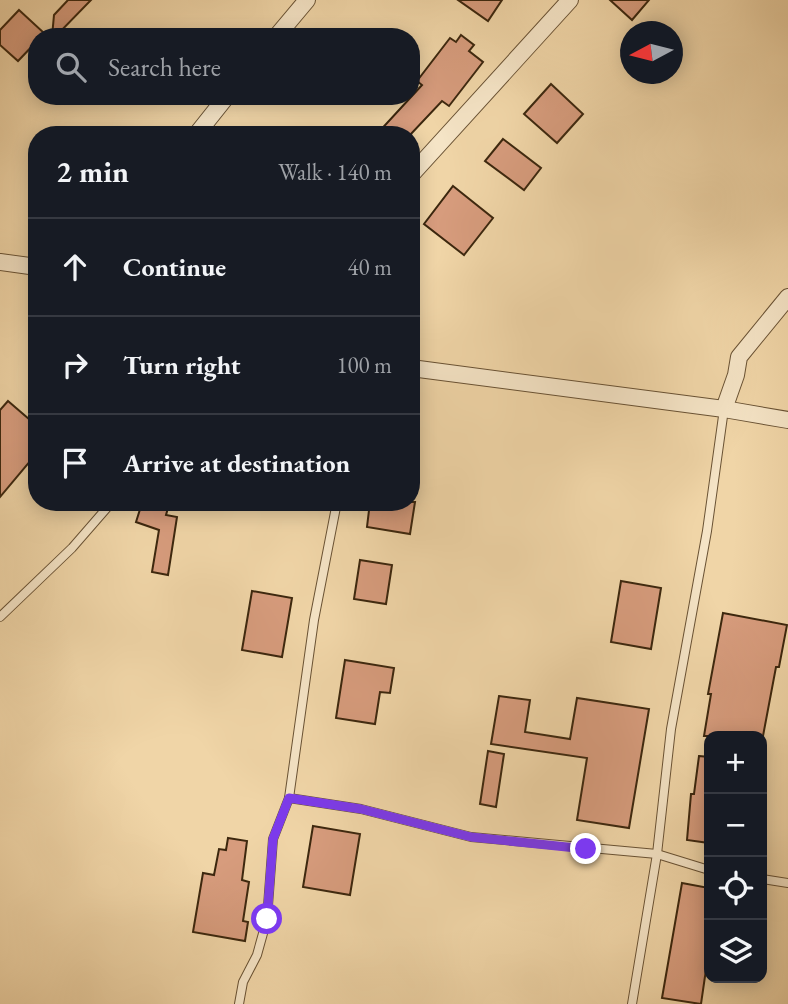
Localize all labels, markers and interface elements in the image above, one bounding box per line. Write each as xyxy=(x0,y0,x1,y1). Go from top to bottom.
north arrow xyxy=(620,21,683,84)
search box xyxy=(28,28,420,105)
icon: search xyxy=(52,48,90,86)
text: Search here xyxy=(108,50,221,84)
text: 2 min xyxy=(56,152,129,191)
text: Walk · 140 m xyxy=(278,157,392,187)
icon: ahead xyxy=(56,248,94,286)
text: Continue xyxy=(123,250,226,284)
text: 40 m xyxy=(347,252,392,282)
icon: right xyxy=(56,346,94,384)
text: Turn right xyxy=(123,348,241,382)
text: 100 m xyxy=(336,350,392,380)
icon: arrive xyxy=(56,444,94,482)
text: Arrive at destination xyxy=(123,446,350,480)
map controls xyxy=(704,731,767,983)
button: + xyxy=(704,731,767,794)
button: − xyxy=(704,794,767,857)
route end xyxy=(570,833,601,864)
button: locate xyxy=(704,857,767,920)
route start xyxy=(251,903,282,934)
button: layers xyxy=(704,920,767,983)

